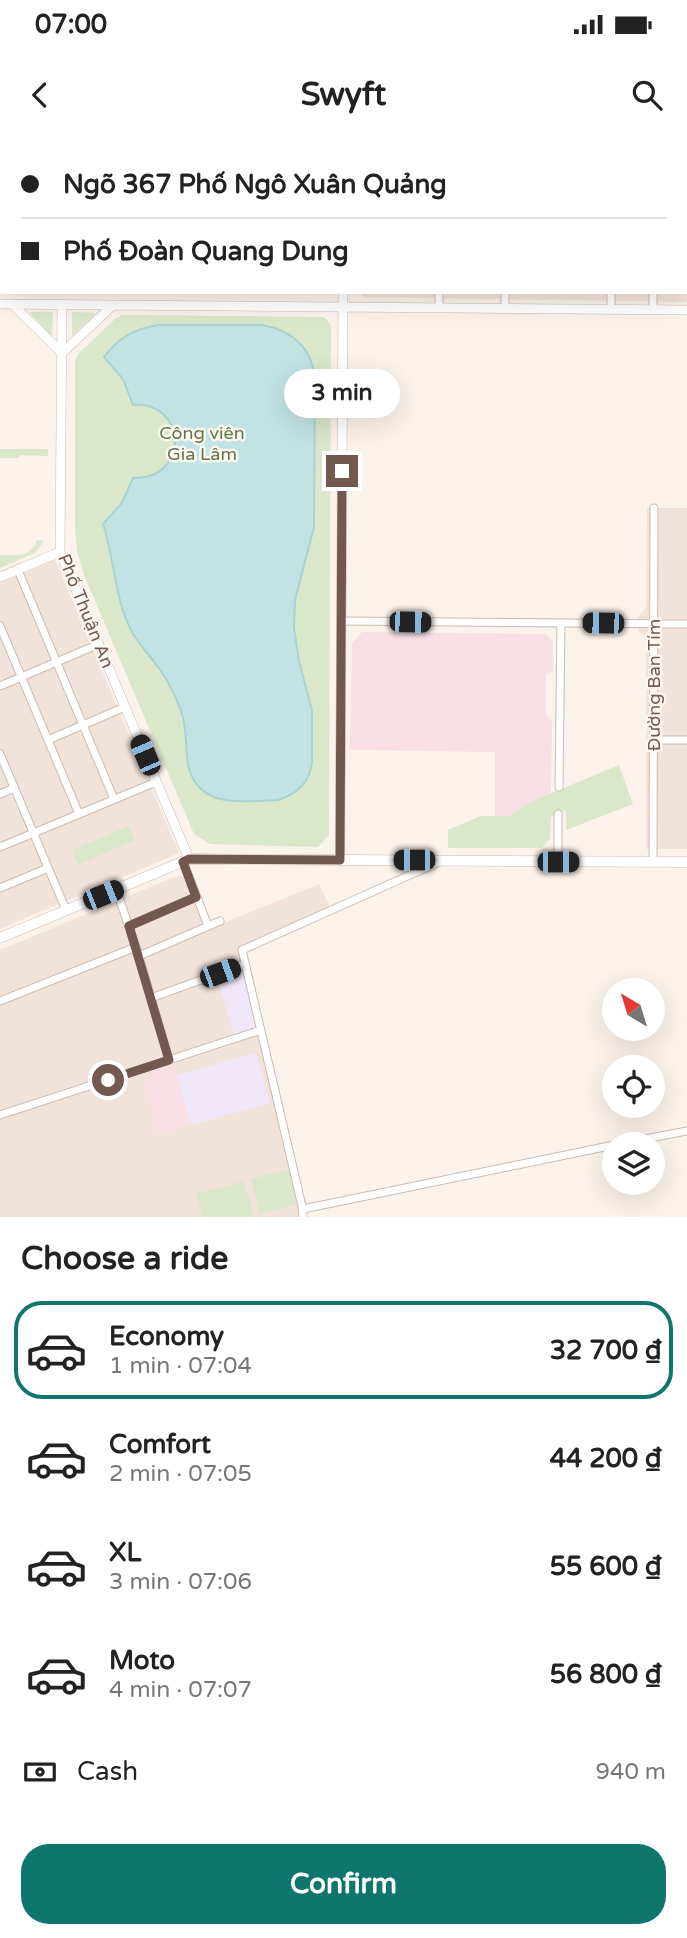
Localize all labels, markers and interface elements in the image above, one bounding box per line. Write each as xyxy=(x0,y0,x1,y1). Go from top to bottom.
text: 07:00 xyxy=(35,9,107,40)
icon: back xyxy=(21,76,59,114)
text: Swyft xyxy=(301,76,386,114)
icon: search xyxy=(628,76,666,114)
text: Ngõ 367 Phố Ngô Xuân Quảng xyxy=(63,169,447,200)
text: Phố Đoàn Quang Dung xyxy=(63,236,349,267)
callout: 3 min xyxy=(284,370,400,418)
text: 3 min xyxy=(311,379,373,407)
park label: Công viên Gia Lâm xyxy=(159,422,245,465)
route end xyxy=(326,455,358,487)
street label: Phố Thuận An xyxy=(53,551,119,671)
car xyxy=(389,611,432,633)
car xyxy=(582,612,625,634)
street label: Đường Ban Tím xyxy=(643,619,665,751)
car xyxy=(128,732,163,778)
car xyxy=(394,850,436,871)
car xyxy=(538,852,580,873)
car xyxy=(80,877,127,913)
car xyxy=(197,956,244,990)
north arrow xyxy=(602,978,665,1041)
map controls xyxy=(602,978,665,1195)
button: locate xyxy=(602,1055,665,1118)
route start xyxy=(92,1064,124,1096)
button: layers xyxy=(602,1132,665,1195)
text: Choose a ride xyxy=(21,1240,228,1278)
icon: car xyxy=(25,1319,88,1382)
text: Economy xyxy=(109,1321,224,1352)
text: 32 700 ₫ xyxy=(550,1335,662,1366)
text: 1 min · 07:04 xyxy=(109,1352,252,1380)
icon: car xyxy=(25,1427,88,1490)
text: Comfort xyxy=(109,1429,211,1460)
text: 44 200 ₫ xyxy=(550,1443,662,1474)
text: 2 min · 07:05 xyxy=(109,1460,252,1488)
icon: car xyxy=(25,1535,88,1598)
text: XL xyxy=(109,1537,141,1568)
text: 55 600 ₫ xyxy=(550,1551,662,1582)
text: 3 min · 07:06 xyxy=(109,1568,252,1596)
icon: car xyxy=(25,1643,88,1706)
text: Moto xyxy=(109,1645,175,1676)
text: 56 800 ₫ xyxy=(550,1659,662,1690)
text: 4 min · 07:07 xyxy=(109,1676,252,1704)
icon: cash xyxy=(21,1753,59,1791)
text: Cash xyxy=(77,1756,138,1787)
text: 940 m xyxy=(596,1758,666,1786)
button: Confirm xyxy=(21,1844,666,1924)

